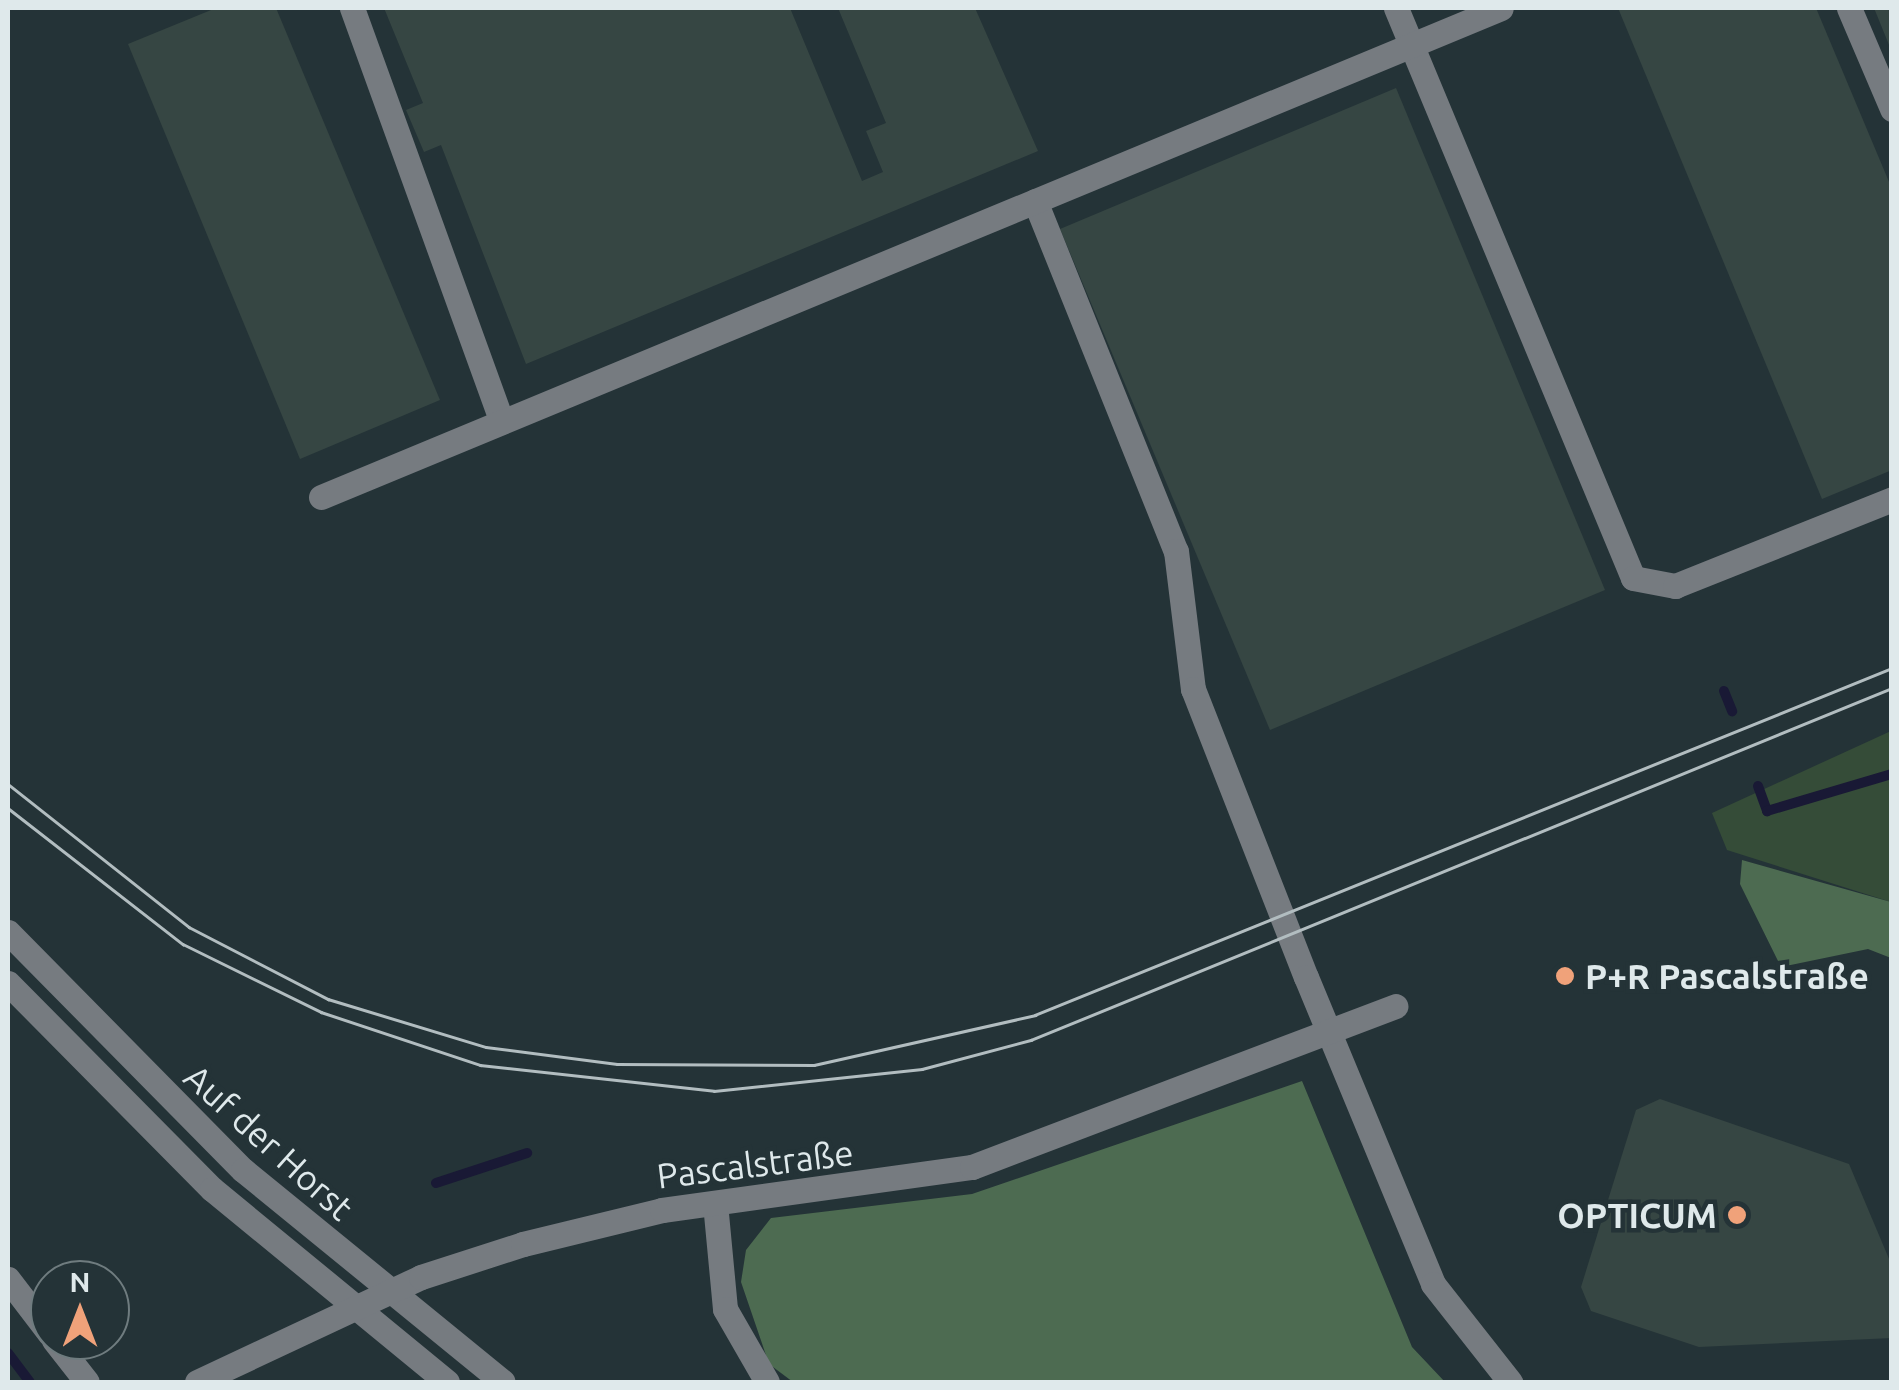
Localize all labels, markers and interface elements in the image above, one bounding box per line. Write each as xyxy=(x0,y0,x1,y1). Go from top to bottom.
place label: P+R Pascalstraße xyxy=(1585,955,1869,997)
marker: P+R Pascalstraße xyxy=(1554,965,1576,987)
street label: Auf der Horst xyxy=(176,1055,362,1229)
street label: Pascalstraße xyxy=(654,1131,856,1197)
place label: OPTICUM xyxy=(1557,1194,1717,1236)
marker: OPTICUM xyxy=(1726,1204,1748,1226)
north arrow xyxy=(30,1260,130,1360)
text: N xyxy=(70,1266,90,1297)

